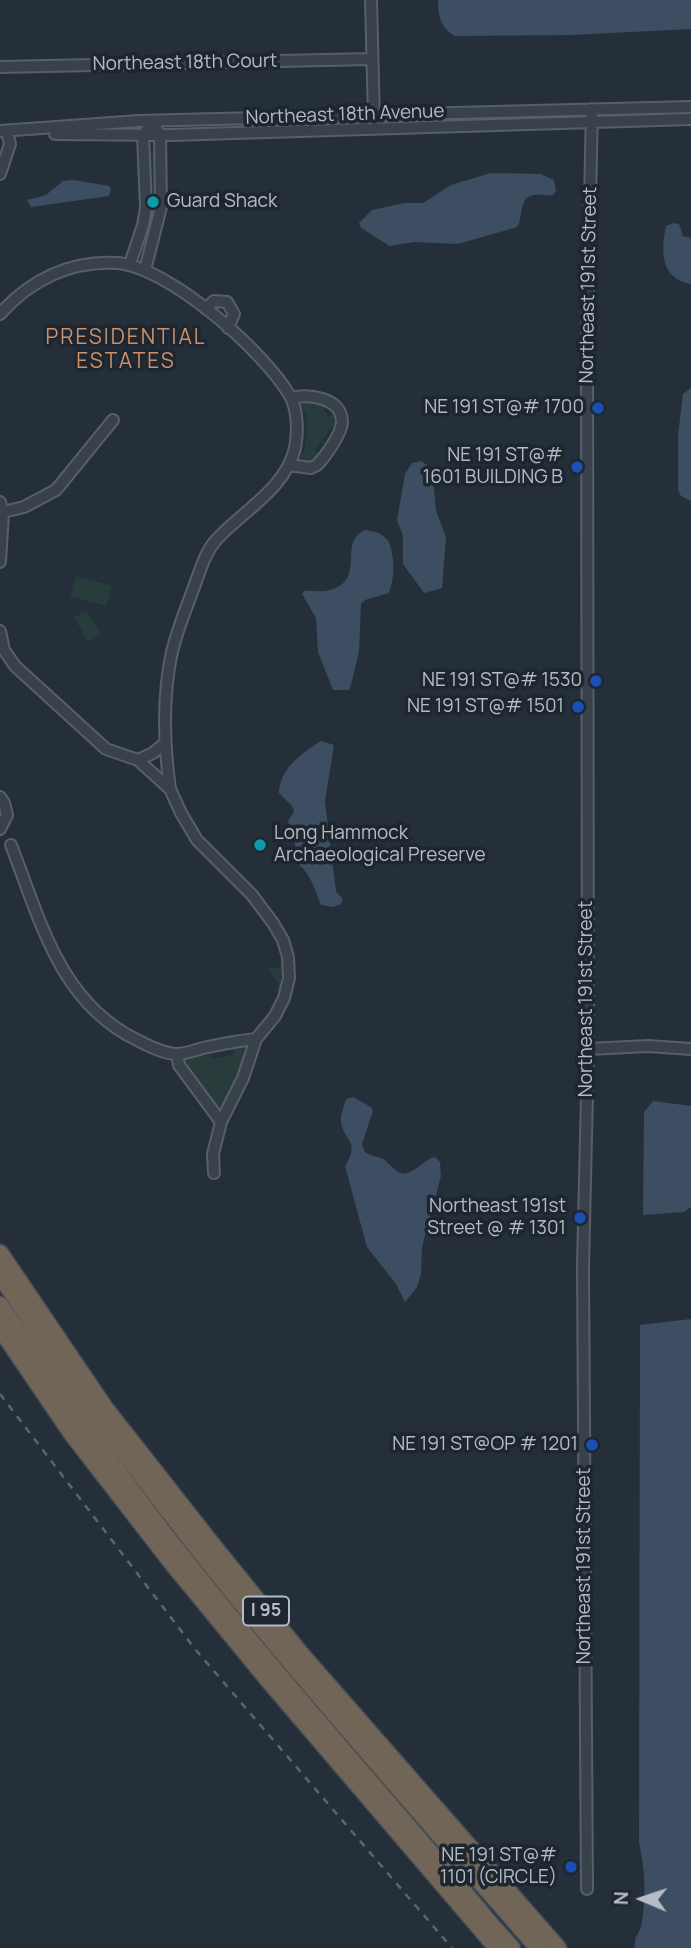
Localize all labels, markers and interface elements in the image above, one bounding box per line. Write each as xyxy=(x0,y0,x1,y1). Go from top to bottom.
street label: Northeast 18th Court xyxy=(93,50,277,76)
street label: Northeast 18th Avenue xyxy=(245,100,445,130)
street label: Northeast 191st Street xyxy=(576,186,602,384)
place label: Guard Shack xyxy=(167,191,277,213)
marker: Guard Shack xyxy=(145,194,161,210)
district label: PRESIDENTIAL ESTATES xyxy=(47,325,205,375)
place label: NE 191 ST@# 1700 xyxy=(424,397,584,419)
marker: NE 191 ST@# 1700 xyxy=(590,400,606,416)
place label: NE 191 ST@# 1601 BUILDING B xyxy=(423,445,563,489)
marker: NE 191 ST@# 1601 BUILDING B xyxy=(569,459,585,475)
place label: NE 191 ST@# 1530 xyxy=(422,670,582,692)
marker: NE 191 ST@# 1530 xyxy=(588,673,604,689)
place label: NE 191 ST@# 1501 xyxy=(407,696,564,718)
marker: NE 191 ST@# 1501 xyxy=(570,699,586,715)
place label: Long Hammock Archaeological Preserve xyxy=(274,823,486,867)
marker: Long Hammock Archaeological Preserve xyxy=(252,837,268,853)
street label: Northeast 191st Street xyxy=(576,901,598,1097)
place label: Northeast 191st Street @ # 1301 xyxy=(427,1196,566,1240)
marker: Northeast 191st Street @ # 1301 xyxy=(572,1210,588,1226)
place label: NE 191 ST@OP # 1201 xyxy=(392,1434,578,1456)
marker: NE 191 ST@OP # 1201 xyxy=(584,1437,600,1453)
street label: Northeast 191st Street xyxy=(574,1468,596,1664)
road number: I 95 xyxy=(243,1596,289,1626)
place label: NE 191 ST@# 1101 (CIRCLE) xyxy=(440,1845,557,1889)
marker: NE 191 ST@# 1101 (CIRCLE) xyxy=(563,1859,579,1875)
north arrow xyxy=(607,1864,677,1934)
text: N xyxy=(608,1891,634,1906)

